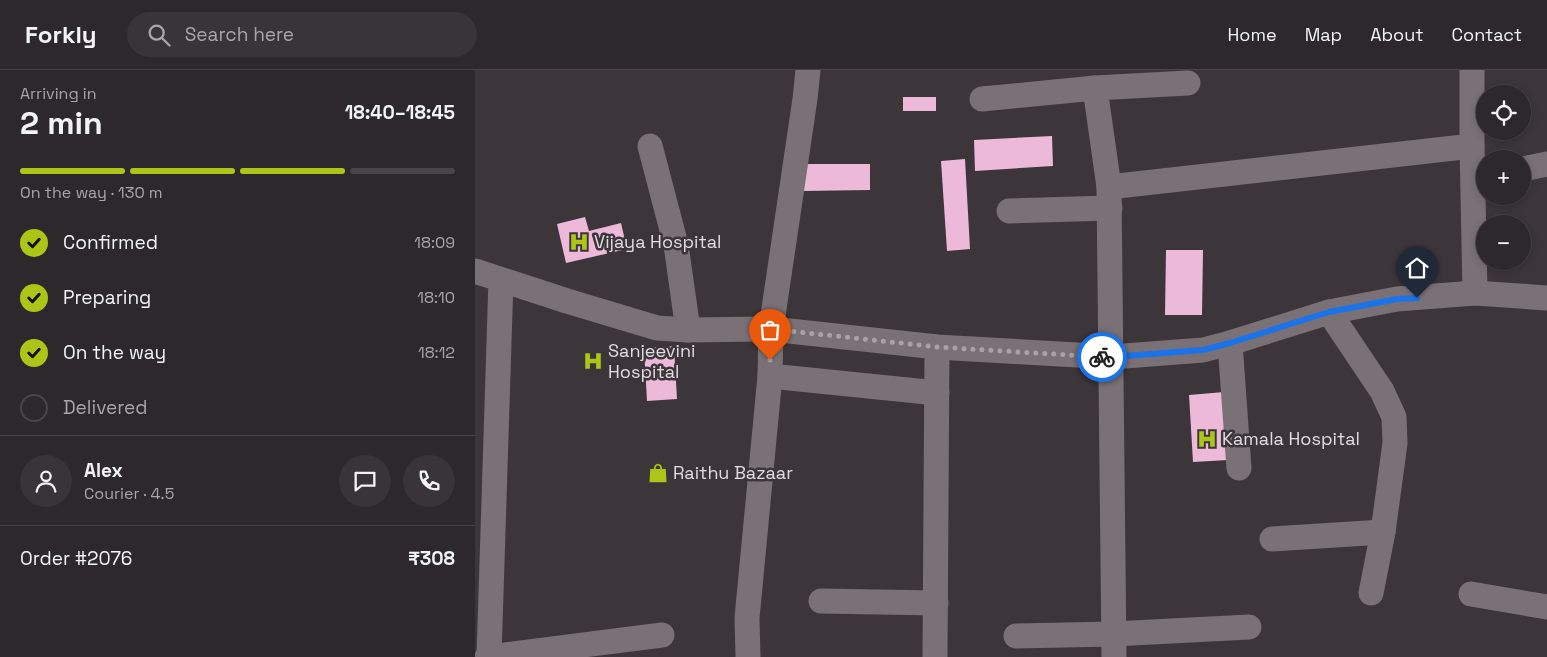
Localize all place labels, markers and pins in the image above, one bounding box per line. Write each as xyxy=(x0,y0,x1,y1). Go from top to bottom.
place label: Vijaya Hospital xyxy=(594,230,722,253)
hospital icon: Vijaya Hospital xyxy=(568,231,590,253)
pin xyxy=(1396,247,1438,298)
pin xyxy=(749,309,791,360)
place label: Sanjeevini Hospital xyxy=(608,339,695,383)
hospital icon: Sanjeevini Hospital xyxy=(582,350,604,372)
place label: Kamala Hospital xyxy=(1222,427,1360,450)
hospital icon: Kamala Hospital xyxy=(1196,428,1218,450)
place label: Raithu Bazaar xyxy=(673,461,793,484)
shop icon: Raithu Bazaar xyxy=(647,462,669,484)

